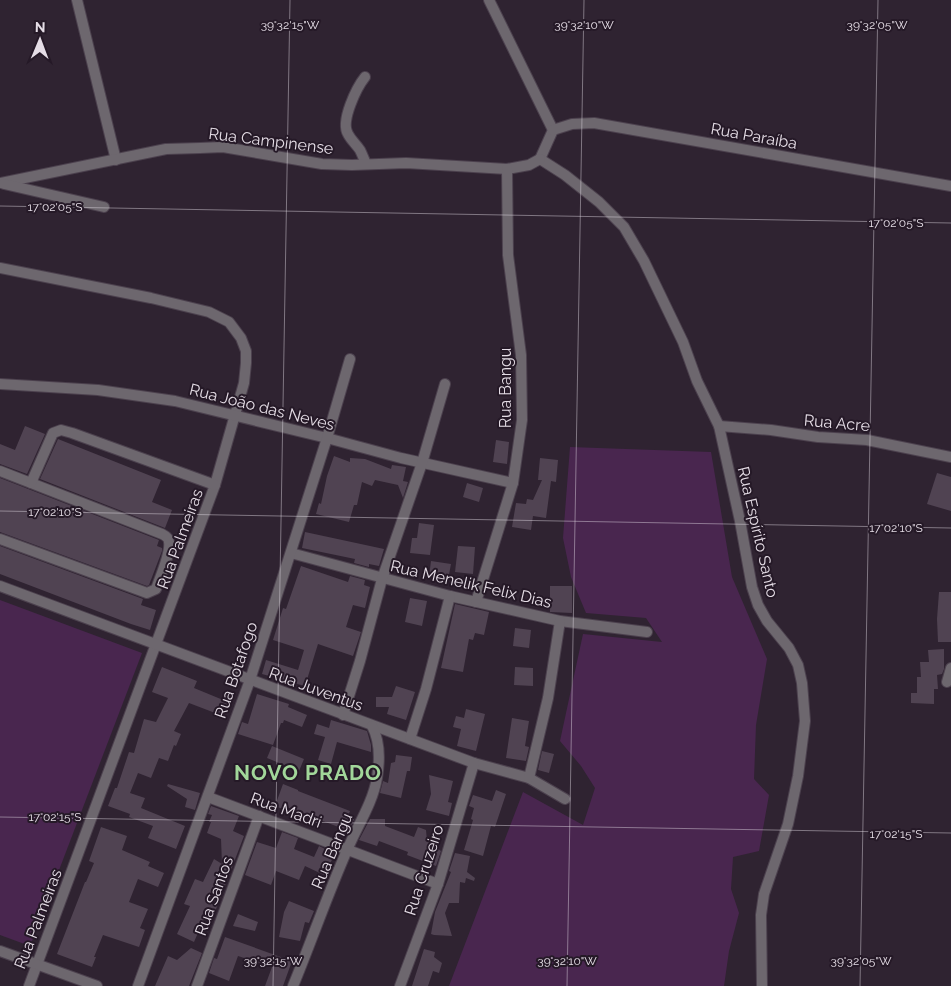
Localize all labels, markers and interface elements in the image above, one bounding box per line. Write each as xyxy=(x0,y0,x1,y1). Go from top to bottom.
north arrow xyxy=(15,15,65,65)
text: 39°32'15"W xyxy=(261,18,320,32)
text: 39°32'10"W xyxy=(554,18,614,32)
text: 39°32'05"W xyxy=(847,18,908,32)
text: N xyxy=(35,19,46,35)
street label: Rua Paraíba xyxy=(709,119,799,153)
street label: Rua Campinense xyxy=(208,124,334,158)
text: 17°02'05"S xyxy=(27,200,83,214)
text: 17°02'05"S xyxy=(868,216,924,230)
street label: Rua Bangu xyxy=(496,348,515,428)
street label: Rua João das Neves xyxy=(187,380,337,434)
street label: Rua Acre xyxy=(803,411,871,435)
street label: Rua Espírito Santo xyxy=(734,465,782,599)
street label: Rua Palmeiras xyxy=(153,486,207,592)
text: 17°02'10"S xyxy=(28,505,82,519)
text: 17°02'10"S xyxy=(869,521,923,535)
street label: Rua Menelik Felix Dias xyxy=(389,556,554,612)
street label: Rua Botafogo xyxy=(211,619,261,721)
street label: Rua Juventus xyxy=(266,663,366,715)
district label: NOVO PRADO xyxy=(234,760,382,785)
street label: Rua Madri xyxy=(248,788,324,832)
text: 17°02'15"S xyxy=(29,810,81,824)
street label: Rua Bangu xyxy=(307,810,357,892)
street label: Rua Cruzeiro xyxy=(400,822,448,918)
text: 17°02'15"S xyxy=(870,827,922,841)
street label: Rua Santos xyxy=(191,854,237,938)
street label: Rua Palmeiras xyxy=(10,866,66,972)
text: 39°32'15"W xyxy=(244,954,303,968)
text: 39°32'10"W xyxy=(537,954,597,968)
text: 39°32'05"W xyxy=(831,954,892,968)

